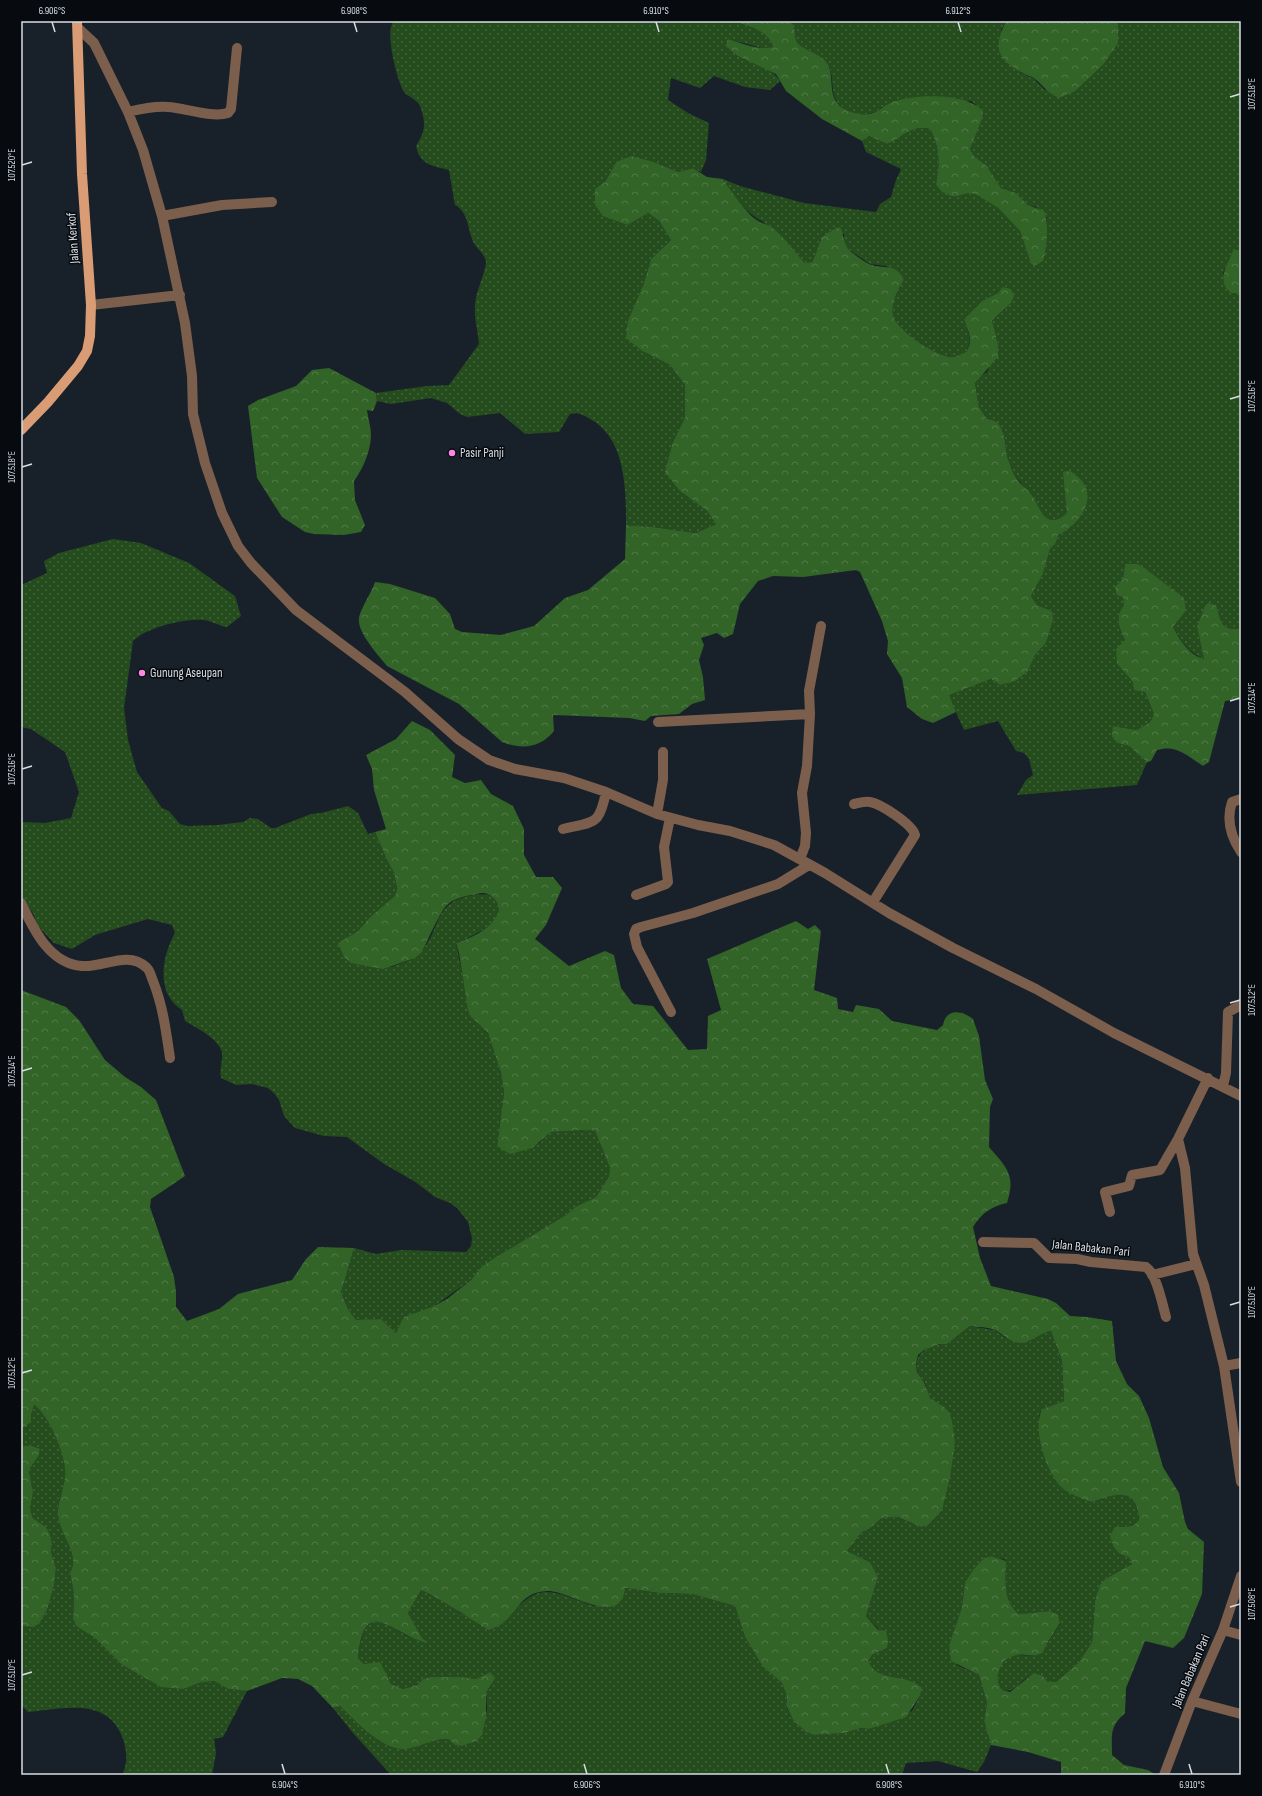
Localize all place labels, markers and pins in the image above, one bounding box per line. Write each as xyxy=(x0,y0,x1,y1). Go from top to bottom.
place label: Pasir Panji xyxy=(460,445,504,461)
marker: Pasir Panji xyxy=(447,448,457,458)
place label: Gunung Aseupan xyxy=(150,665,223,681)
marker: Gunung Aseupan xyxy=(137,668,147,678)

